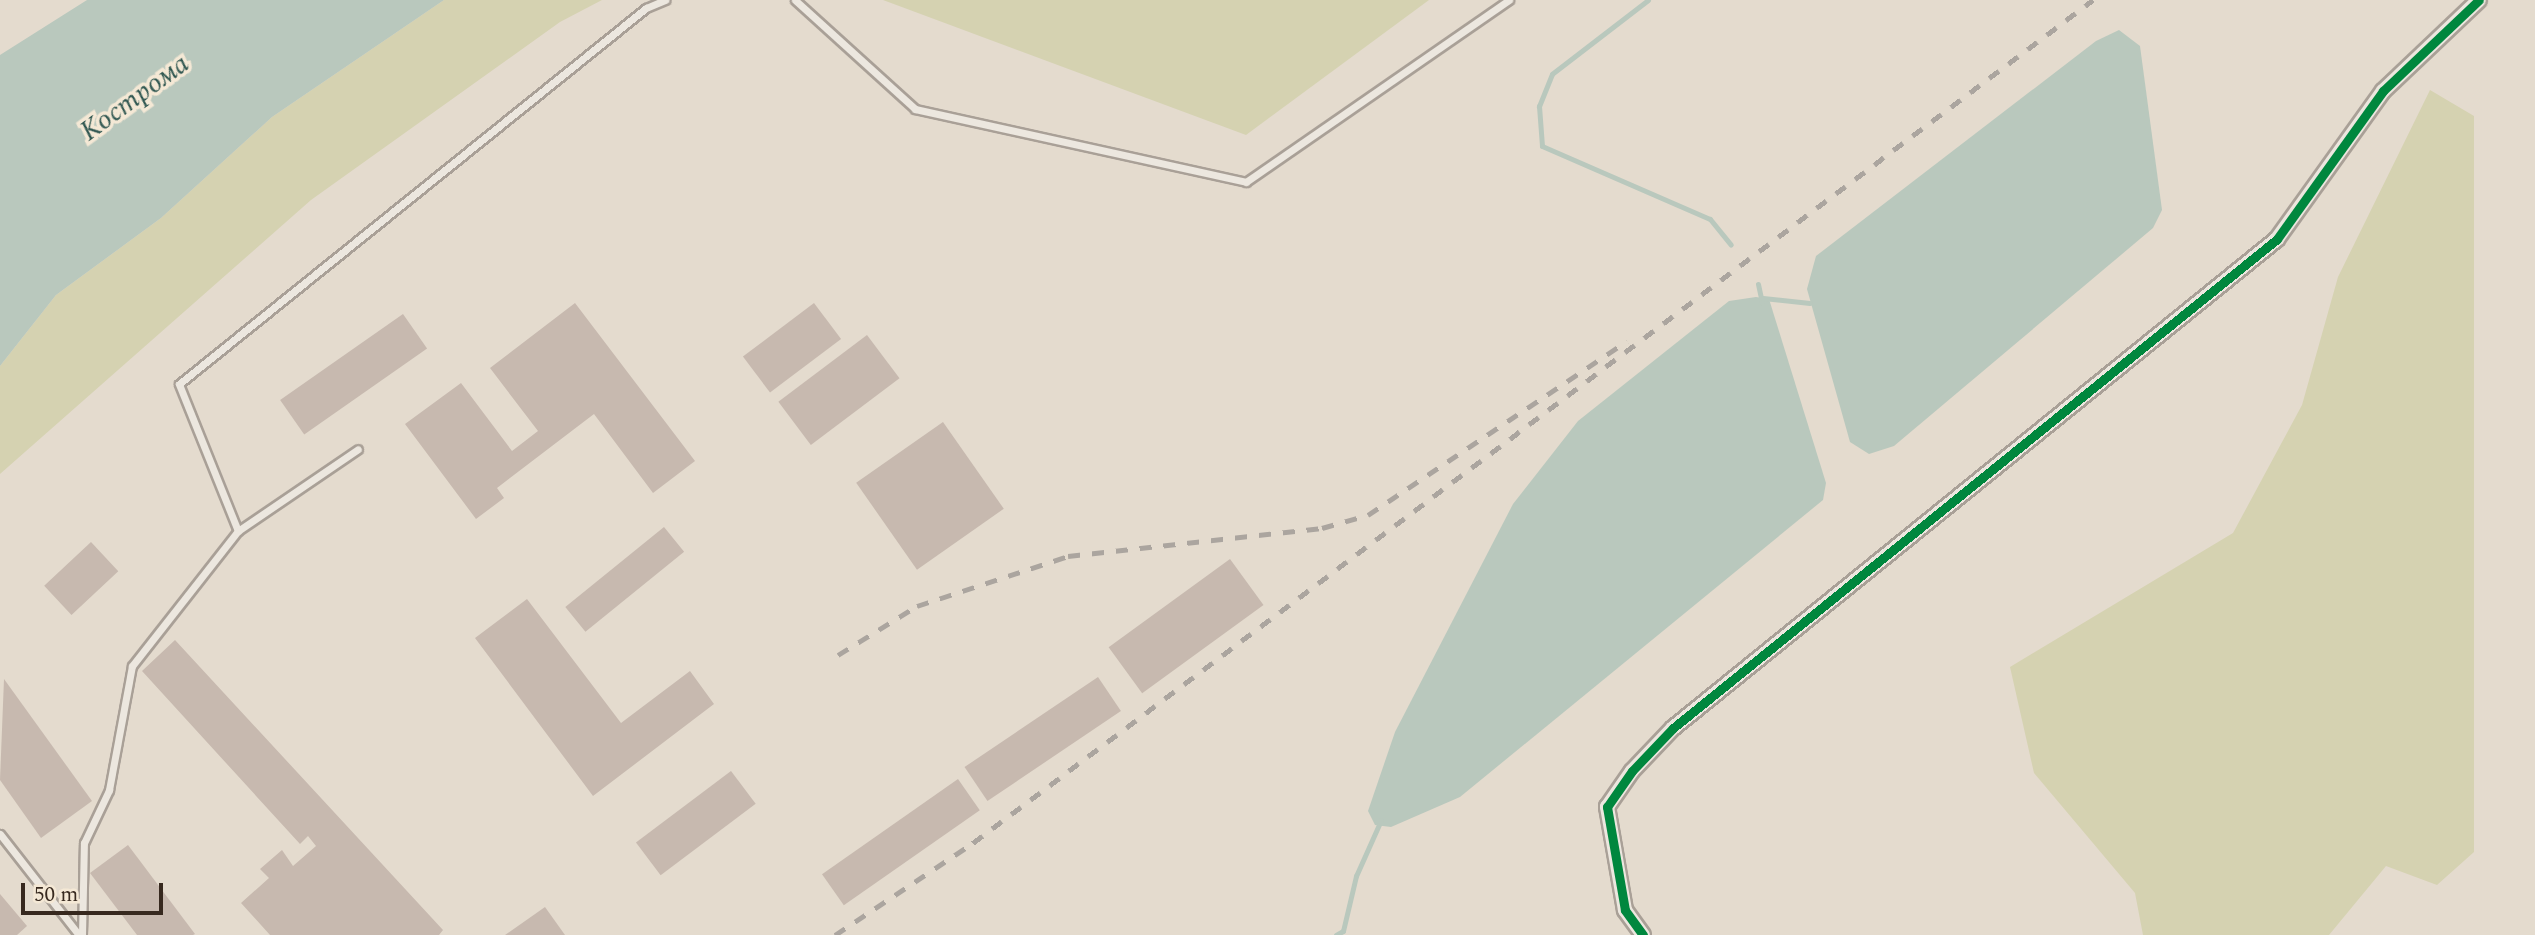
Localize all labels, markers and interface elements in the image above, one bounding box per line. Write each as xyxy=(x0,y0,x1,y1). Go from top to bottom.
water label: Кострома xyxy=(74,47,196,149)
scale bar xyxy=(24,869,166,913)
text: 50 m xyxy=(34,879,78,911)

